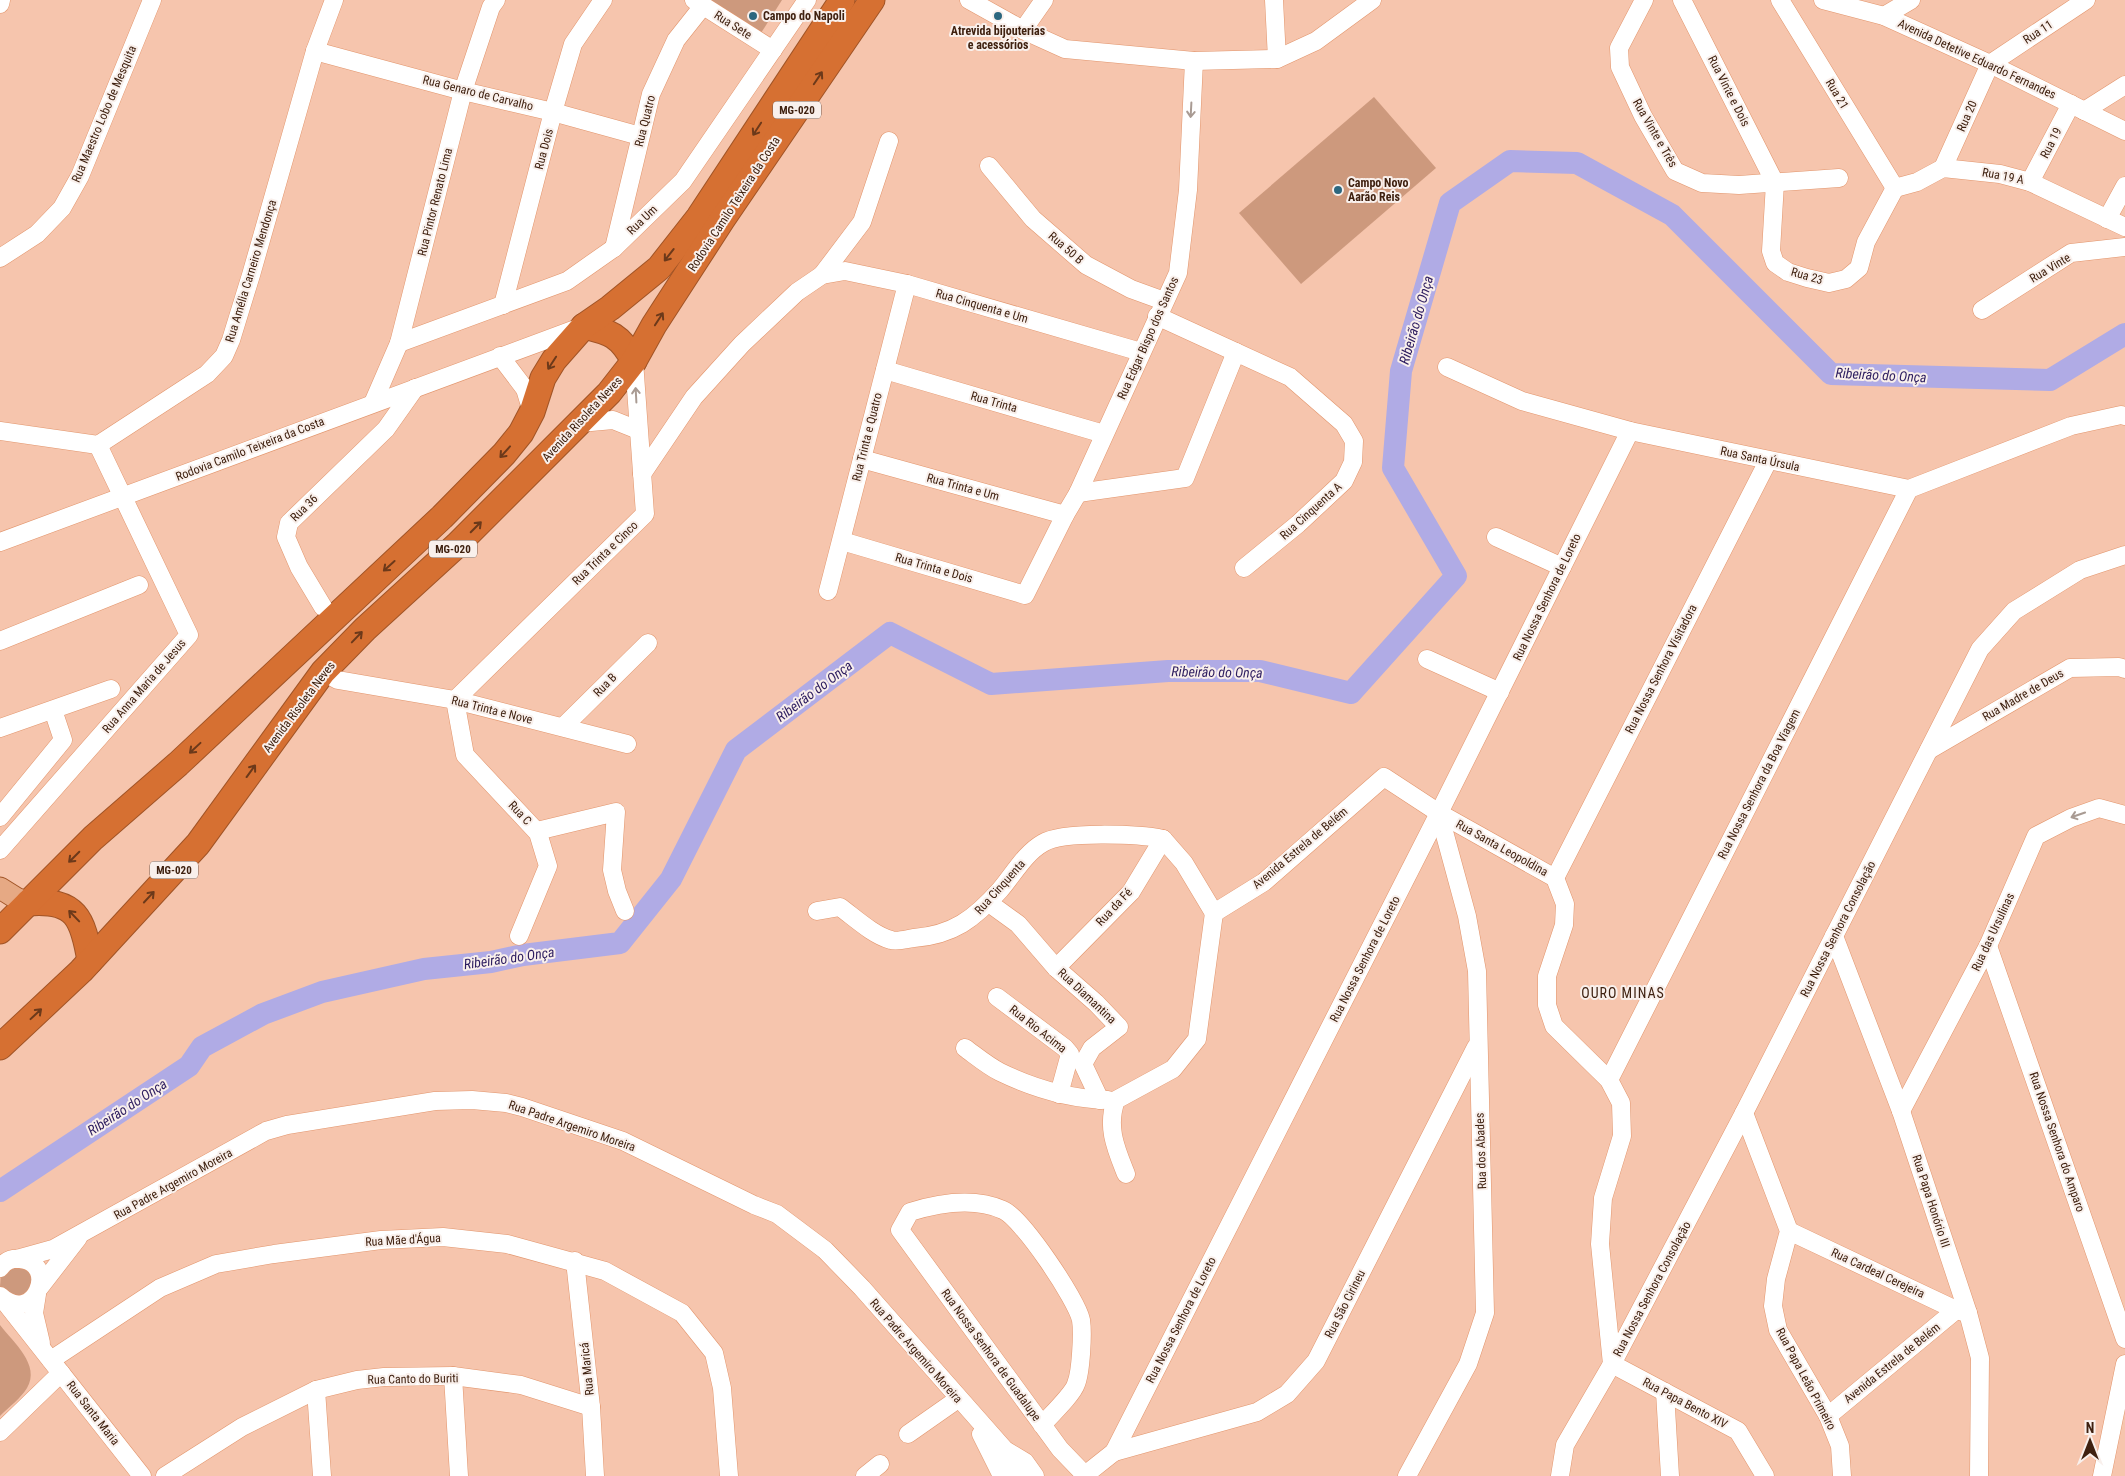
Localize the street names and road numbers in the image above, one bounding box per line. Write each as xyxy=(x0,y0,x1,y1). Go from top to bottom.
street label: Rua Sete xyxy=(712,8,755,42)
street label: Avenida Detetive Eduardo Fernandes xyxy=(1896,16,2058,102)
street label: Rua 11 xyxy=(2021,17,2055,47)
street label: Rua Maestro Lobo de Mesquita xyxy=(69,43,139,185)
street label: Rua Vinte e Dois xyxy=(1705,53,1753,129)
street label: Rua Genaro de Carvalho xyxy=(421,73,535,113)
street label: Rua 21 xyxy=(1823,76,1851,112)
street label: Rua Quatro xyxy=(632,94,658,148)
street label: Rua Vinte e Três xyxy=(1630,96,1680,170)
street label: Rua 20 xyxy=(1954,98,1980,134)
road number: MG-020 xyxy=(773,102,821,118)
street label: Rua 19 xyxy=(2037,125,2065,161)
street label: Rua Dois xyxy=(532,127,556,171)
street label: Rodovia Camilo Teixeira da Costa xyxy=(685,134,783,274)
street label: Rua Pintor Renato Lima xyxy=(415,146,455,257)
street label: Rua 19 A xyxy=(1981,165,2025,187)
street label: Rua Amélia Carneiro Mendonça xyxy=(223,198,279,344)
street label: Rua Um xyxy=(624,202,660,238)
street label: Rua 50 B xyxy=(1046,229,1086,267)
street label: Rua Vinte xyxy=(2027,250,2073,286)
street label: Rua 23 xyxy=(1789,265,1825,287)
street label: Rua Edgar Bispo dos Santos xyxy=(1115,274,1181,402)
street label: Rua Cinquenta e Um xyxy=(934,286,1030,326)
street label: Avenida Risoleta Neves xyxy=(539,374,625,464)
street label: Rua Trinta xyxy=(969,389,1019,415)
street label: Rua Trinta e Quatro xyxy=(849,391,885,483)
street label: Rodovia Camilo Teixeira da Costa xyxy=(174,414,326,484)
street label: Rua Santa Úrsula xyxy=(1719,443,1801,474)
street label: Rua Trinta e Um xyxy=(925,471,1001,503)
street label: Rua Cinquenta A xyxy=(1277,480,1345,542)
street label: Rua 36 xyxy=(288,492,320,524)
street label: Rua Trinta e Cinco xyxy=(569,518,641,588)
street label: Rua Nossa Senhora de Loreto xyxy=(1510,531,1584,663)
road number: MG-020 xyxy=(429,540,477,558)
street label: Rua Trinta e Dois xyxy=(894,550,974,586)
street label: Rua Nossa Senhora Visitadora xyxy=(1622,602,1700,736)
street label: Rua Anna Maria de Jesus xyxy=(99,636,189,736)
street label: Avenida Risoleta Neves xyxy=(260,659,338,755)
street label: Rua Madre de Deus xyxy=(1980,666,2066,724)
street label: Rua B xyxy=(590,670,620,700)
street label: Rua Trinta e Nove xyxy=(450,693,534,727)
street label: Rua Nossa Senhora da Boa Viagem xyxy=(1715,707,1803,861)
street label: Rua C xyxy=(506,798,535,828)
street label: Avenida Estrela de Belém xyxy=(1250,804,1350,892)
street label: Rua Santa Leopoldina xyxy=(1454,817,1551,879)
street label: Rua Cinquenta xyxy=(972,857,1028,917)
street label: Rua Nossa Senhora Consolação xyxy=(1798,859,1878,999)
road number: MG-020 xyxy=(150,862,198,878)
street label: Rua da Fé xyxy=(1093,885,1135,929)
street label: Rua das Ursulinas xyxy=(1969,891,2017,973)
street label: Rua Nossa Senhora de Loreto xyxy=(1327,894,1403,1024)
street label: Rua Diamantina xyxy=(1055,965,1119,1027)
street label: Rua Rio Acima xyxy=(1007,1002,1070,1056)
street label: Rua Nossa Senhora do Amparo xyxy=(2026,1070,2088,1214)
street label: Rua Padre Argemiro Moreira xyxy=(507,1098,637,1154)
street label: Rua dos Abades xyxy=(1473,1113,1489,1189)
street label: Rua Padre Argemiro Moreira xyxy=(111,1145,235,1222)
street label: Rua Papa Honório III xyxy=(1909,1153,1953,1249)
street label: Rua Nossa Senhora Consolação xyxy=(1610,1219,1694,1359)
street label: Rua Mãe d'Água xyxy=(365,1230,441,1249)
street label: Rua Cardeal Cerejeira xyxy=(1829,1245,1927,1301)
street label: Rua Nossa Senhora de Loreto xyxy=(1143,1255,1219,1385)
street label: Rua São Cirineu xyxy=(1322,1267,1368,1340)
street label: Rua Nossa Senhora de Guadalupe xyxy=(938,1286,1044,1424)
street label: Rua Padre Argemiro Moreira xyxy=(867,1296,965,1406)
street label: Avenida Estrela de Belém xyxy=(1841,1320,1943,1406)
street label: Rua Papa Leão Primeiro xyxy=(1773,1326,1839,1432)
street label: Rua Maricá xyxy=(577,1342,597,1396)
street label: Rua Canto do Buriti xyxy=(367,1371,459,1387)
street label: Rua Papa Bento XIV xyxy=(1640,1375,1730,1431)
street label: Rua Santa Maria xyxy=(64,1378,123,1448)

